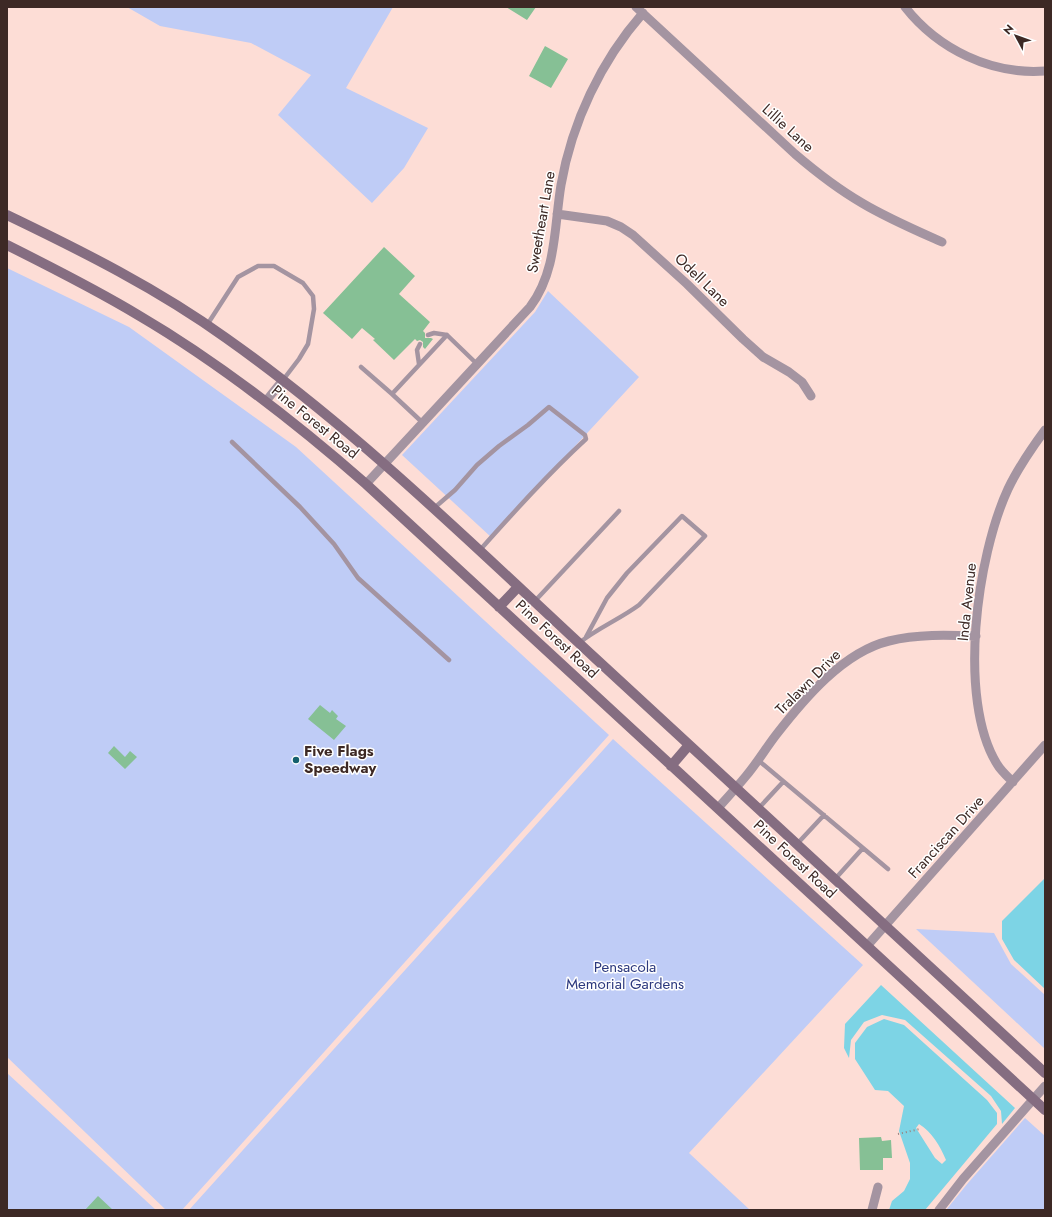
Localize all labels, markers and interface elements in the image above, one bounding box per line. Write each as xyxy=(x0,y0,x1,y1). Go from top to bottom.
north arrow xyxy=(996,16,1036,56)
text: N xyxy=(1000,21,1017,38)
street label: Lillie Lane xyxy=(757,99,819,158)
street label: Sweetheart Lane xyxy=(521,169,561,275)
street label: Odell Lane xyxy=(670,248,735,312)
street label: Pine Forest Road xyxy=(267,380,363,464)
street label: Inda Avenue xyxy=(952,562,982,642)
street label: Pine Forest Road xyxy=(511,595,603,683)
street label: Tralawn Drive xyxy=(770,644,846,720)
place label: Five Flags Speedway xyxy=(304,740,377,779)
marker: Five Flags Speedway xyxy=(291,755,301,765)
street label: Franciscan Drive xyxy=(903,791,989,883)
street label: Pine Forest Road xyxy=(749,815,841,903)
park label: Pensacola Memorial Gardens xyxy=(566,956,684,995)

